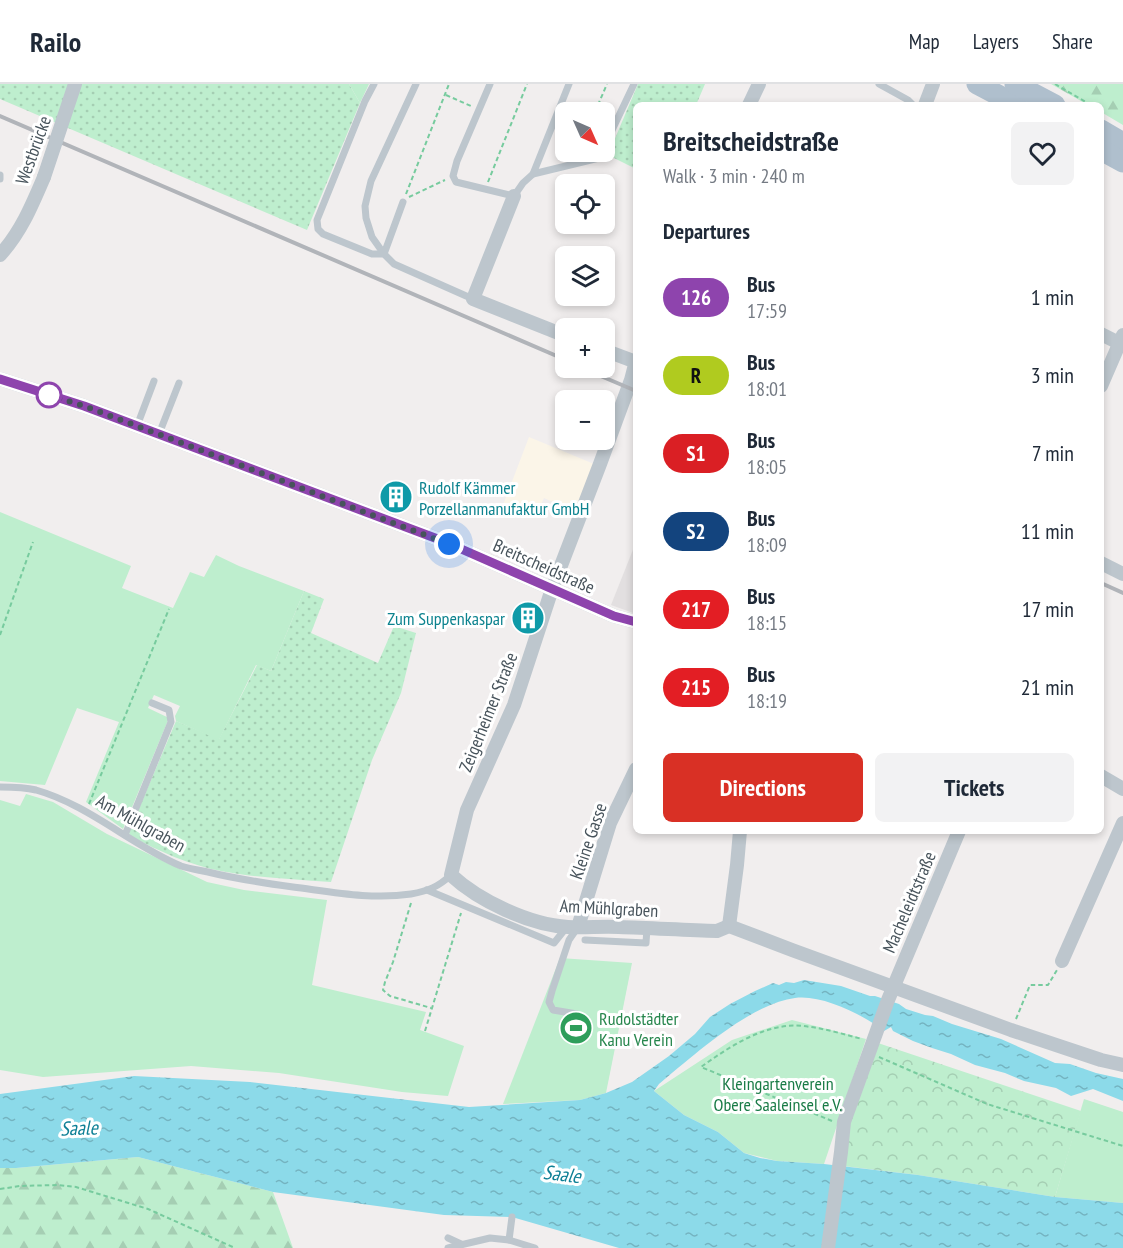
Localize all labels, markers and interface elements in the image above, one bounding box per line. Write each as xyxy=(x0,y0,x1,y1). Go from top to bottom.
text: Railo xyxy=(30,23,81,60)
text: Map xyxy=(909,28,940,55)
text: Layers xyxy=(973,28,1019,55)
text: Share xyxy=(1052,28,1093,55)
north arrow xyxy=(555,102,615,162)
map controls xyxy=(555,102,615,450)
street label: Westbrücke xyxy=(10,113,56,187)
text: Breitscheidstraße xyxy=(663,122,839,159)
button: heart xyxy=(1011,122,1074,185)
text: Walk · 3 min · 240 m xyxy=(663,163,805,189)
button: locate xyxy=(555,174,615,234)
text: Departures xyxy=(663,217,750,245)
button: layers xyxy=(555,246,615,306)
text: Bus xyxy=(747,270,775,298)
text: 1 min xyxy=(1031,283,1074,311)
text: 126 xyxy=(681,284,711,311)
text: 17:59 xyxy=(747,298,787,324)
button: + xyxy=(555,318,615,378)
text: Bus xyxy=(747,348,775,376)
text: 3 min xyxy=(1031,361,1074,389)
text: R xyxy=(691,362,701,389)
text: 18:01 xyxy=(747,376,787,402)
unlabelled marker xyxy=(36,382,62,408)
button: − xyxy=(555,390,615,450)
text: Bus xyxy=(747,426,775,454)
text: 7 min xyxy=(1032,439,1074,467)
text: S1 xyxy=(686,440,706,467)
text: 18:05 xyxy=(747,454,787,480)
place label: Rudolf Kämmer Porzellanmanufaktur GmbH xyxy=(419,476,589,520)
building icon: Rudolf Kämmer Porzellanmanufaktur GmbH xyxy=(378,479,414,515)
text: Bus xyxy=(747,504,775,532)
text: 11 min xyxy=(1021,517,1074,545)
text: S2 xyxy=(686,518,706,545)
your location xyxy=(434,529,464,559)
text: 18:09 xyxy=(747,532,787,558)
street label: Breitscheidstraße xyxy=(490,533,598,599)
text: Bus xyxy=(747,582,775,610)
text: 17 min xyxy=(1022,595,1074,623)
text: 217 xyxy=(681,596,711,623)
building icon: Zum Suppenkaspar xyxy=(510,600,546,636)
place label: Zum Suppenkaspar xyxy=(387,607,505,630)
text: 18:15 xyxy=(747,610,787,636)
street label: Zeigerheimer Straße xyxy=(454,649,522,775)
text: Bus xyxy=(747,660,775,688)
text: 21 min xyxy=(1021,673,1074,701)
text: 215 xyxy=(681,674,711,701)
text: 18:19 xyxy=(747,688,787,714)
button: Directions xyxy=(663,753,863,822)
button: Tickets xyxy=(875,753,1074,822)
street label: Am Mühlgraben xyxy=(92,789,190,857)
street label: Kleine Gasse xyxy=(564,800,612,882)
street label: Macheleidtstraße xyxy=(877,848,941,956)
street label: Am Mühlgraben xyxy=(559,894,659,922)
place label: Rudolstädter Kanu Verein xyxy=(599,1007,678,1051)
sports icon: Rudolstädter Kanu Verein xyxy=(558,1010,594,1046)
park label: Kleingartenverein Obere Saaleinsel e.V. xyxy=(714,1072,842,1116)
water label: Saale xyxy=(60,1114,100,1142)
water label: Saale xyxy=(542,1159,584,1189)

